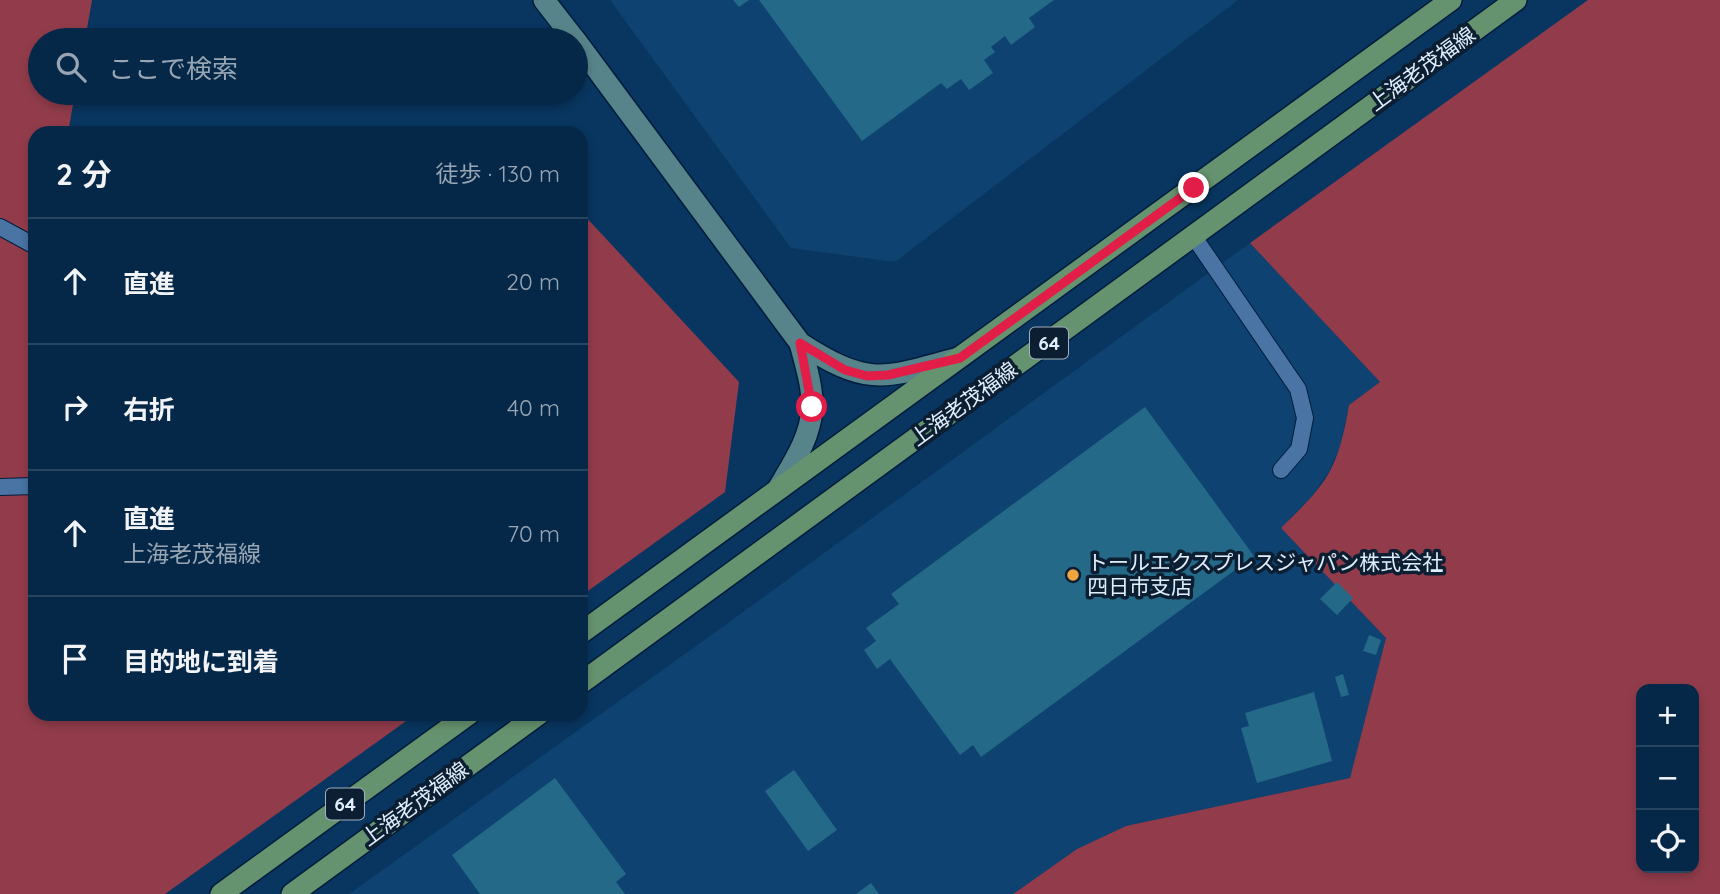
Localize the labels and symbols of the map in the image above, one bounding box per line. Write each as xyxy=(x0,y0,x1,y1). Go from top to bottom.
street label: 上海老茂福線 xyxy=(1363,21,1480,116)
route end xyxy=(1178,172,1209,203)
road number: 64 xyxy=(1030,328,1068,358)
street label: 上海老茂福線 xyxy=(905,356,1022,451)
route start xyxy=(796,391,827,422)
place label: トールエクスプレスジャパン株式会社 四日市支店 xyxy=(1087,549,1443,599)
marker: トールエクスプレスジャパン株式会社 四日市支店 xyxy=(1065,567,1081,583)
street label: 上海老茂福線 xyxy=(356,756,473,851)
road number: 64 xyxy=(326,789,364,820)

